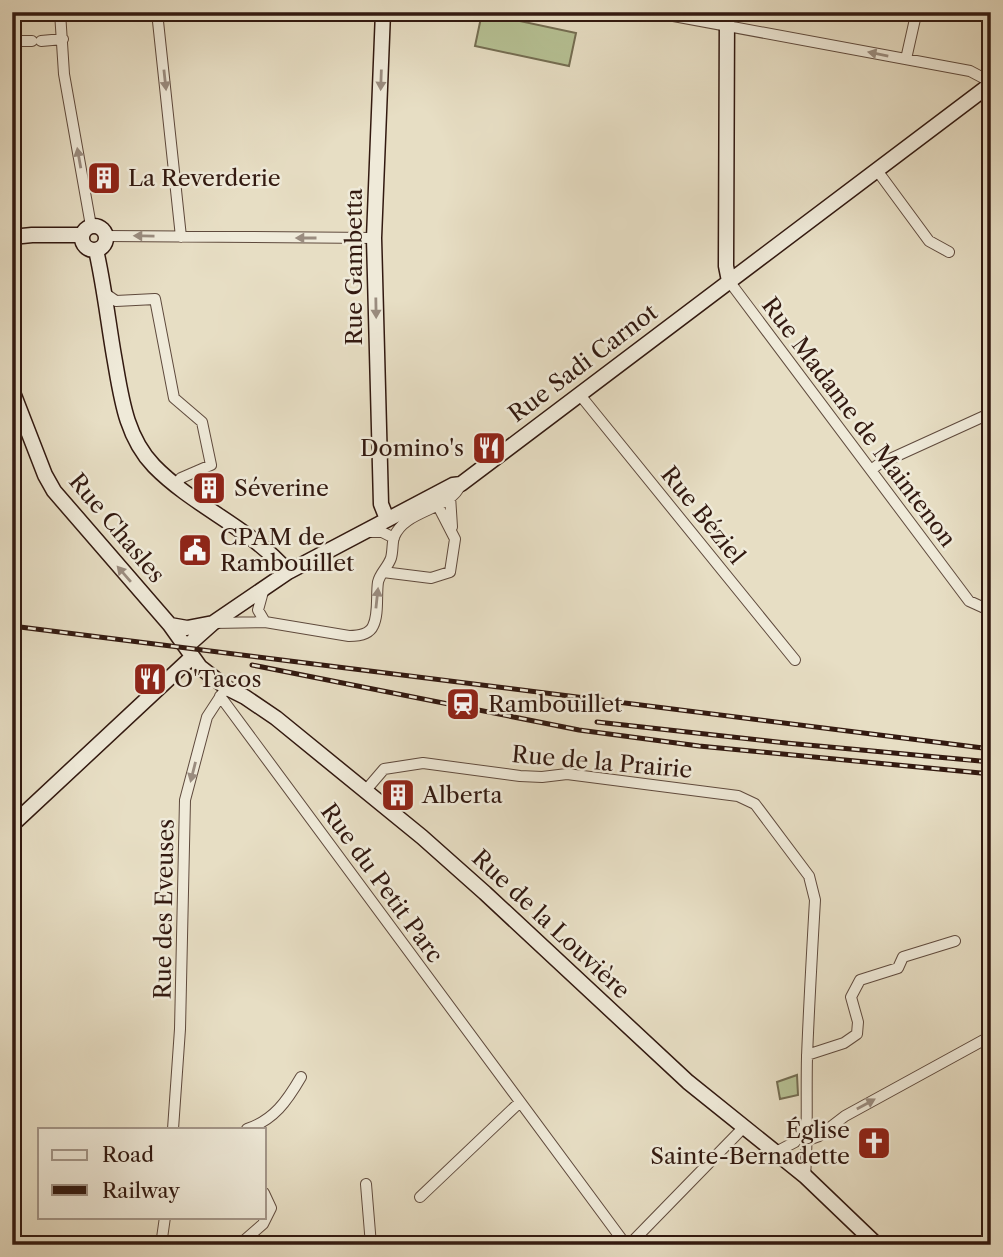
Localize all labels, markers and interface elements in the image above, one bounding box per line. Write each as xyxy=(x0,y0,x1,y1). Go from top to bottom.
one-way arrow xyxy=(867,48,889,59)
one-way arrow xyxy=(159,69,170,91)
one-way arrow xyxy=(375,70,386,92)
one-way arrow xyxy=(73,147,84,169)
building icon: La Reverderie xyxy=(85,159,123,197)
place label: La Reverderie xyxy=(128,164,281,192)
street label: Rue Gambetta xyxy=(340,188,368,346)
one-way arrow xyxy=(132,230,154,242)
one-way arrow xyxy=(295,232,317,244)
street label: Rue Madame de Maintenon xyxy=(756,292,962,552)
one-way arrow xyxy=(371,297,382,319)
street label: Rue Sadi Carnot xyxy=(503,298,663,428)
restaurant icon: Domino's xyxy=(470,429,508,467)
place label: Domino's xyxy=(360,434,464,462)
street label: Rue Béziel xyxy=(655,461,751,570)
street label: Rue Chasles xyxy=(63,468,171,588)
building icon: Séverine xyxy=(190,469,228,507)
place label: Séverine xyxy=(234,474,329,502)
place label: CPAM de Rambouillet xyxy=(220,523,354,577)
public building icon: CPAM de Rambouillet xyxy=(176,531,214,569)
one-way arrow xyxy=(117,565,133,582)
one-way arrow xyxy=(371,587,382,609)
restaurant icon: O'Tacos xyxy=(131,660,169,698)
place label: O'Tacos xyxy=(174,665,261,693)
station icon: Rambouillet xyxy=(444,685,482,723)
place label: Rambouillet xyxy=(488,690,622,718)
street label: Rue de la Prairie xyxy=(510,740,694,784)
one-way arrow xyxy=(187,762,198,784)
building icon: Alberta xyxy=(379,776,417,814)
place label: Alberta xyxy=(421,781,503,809)
street label: Rue du Petit Parc xyxy=(315,798,449,968)
street label: Rue des Eveuses xyxy=(148,818,180,1000)
street label: Rue de la Louvière xyxy=(466,844,636,1004)
one-way arrow xyxy=(856,1099,876,1110)
place label: Église Sainte-Bernadette xyxy=(650,1116,850,1170)
church icon: Église Sainte-Bernadette xyxy=(855,1124,893,1162)
legend xyxy=(38,1128,266,1218)
text: Road xyxy=(102,1142,154,1167)
text: Railway xyxy=(102,1178,180,1203)

